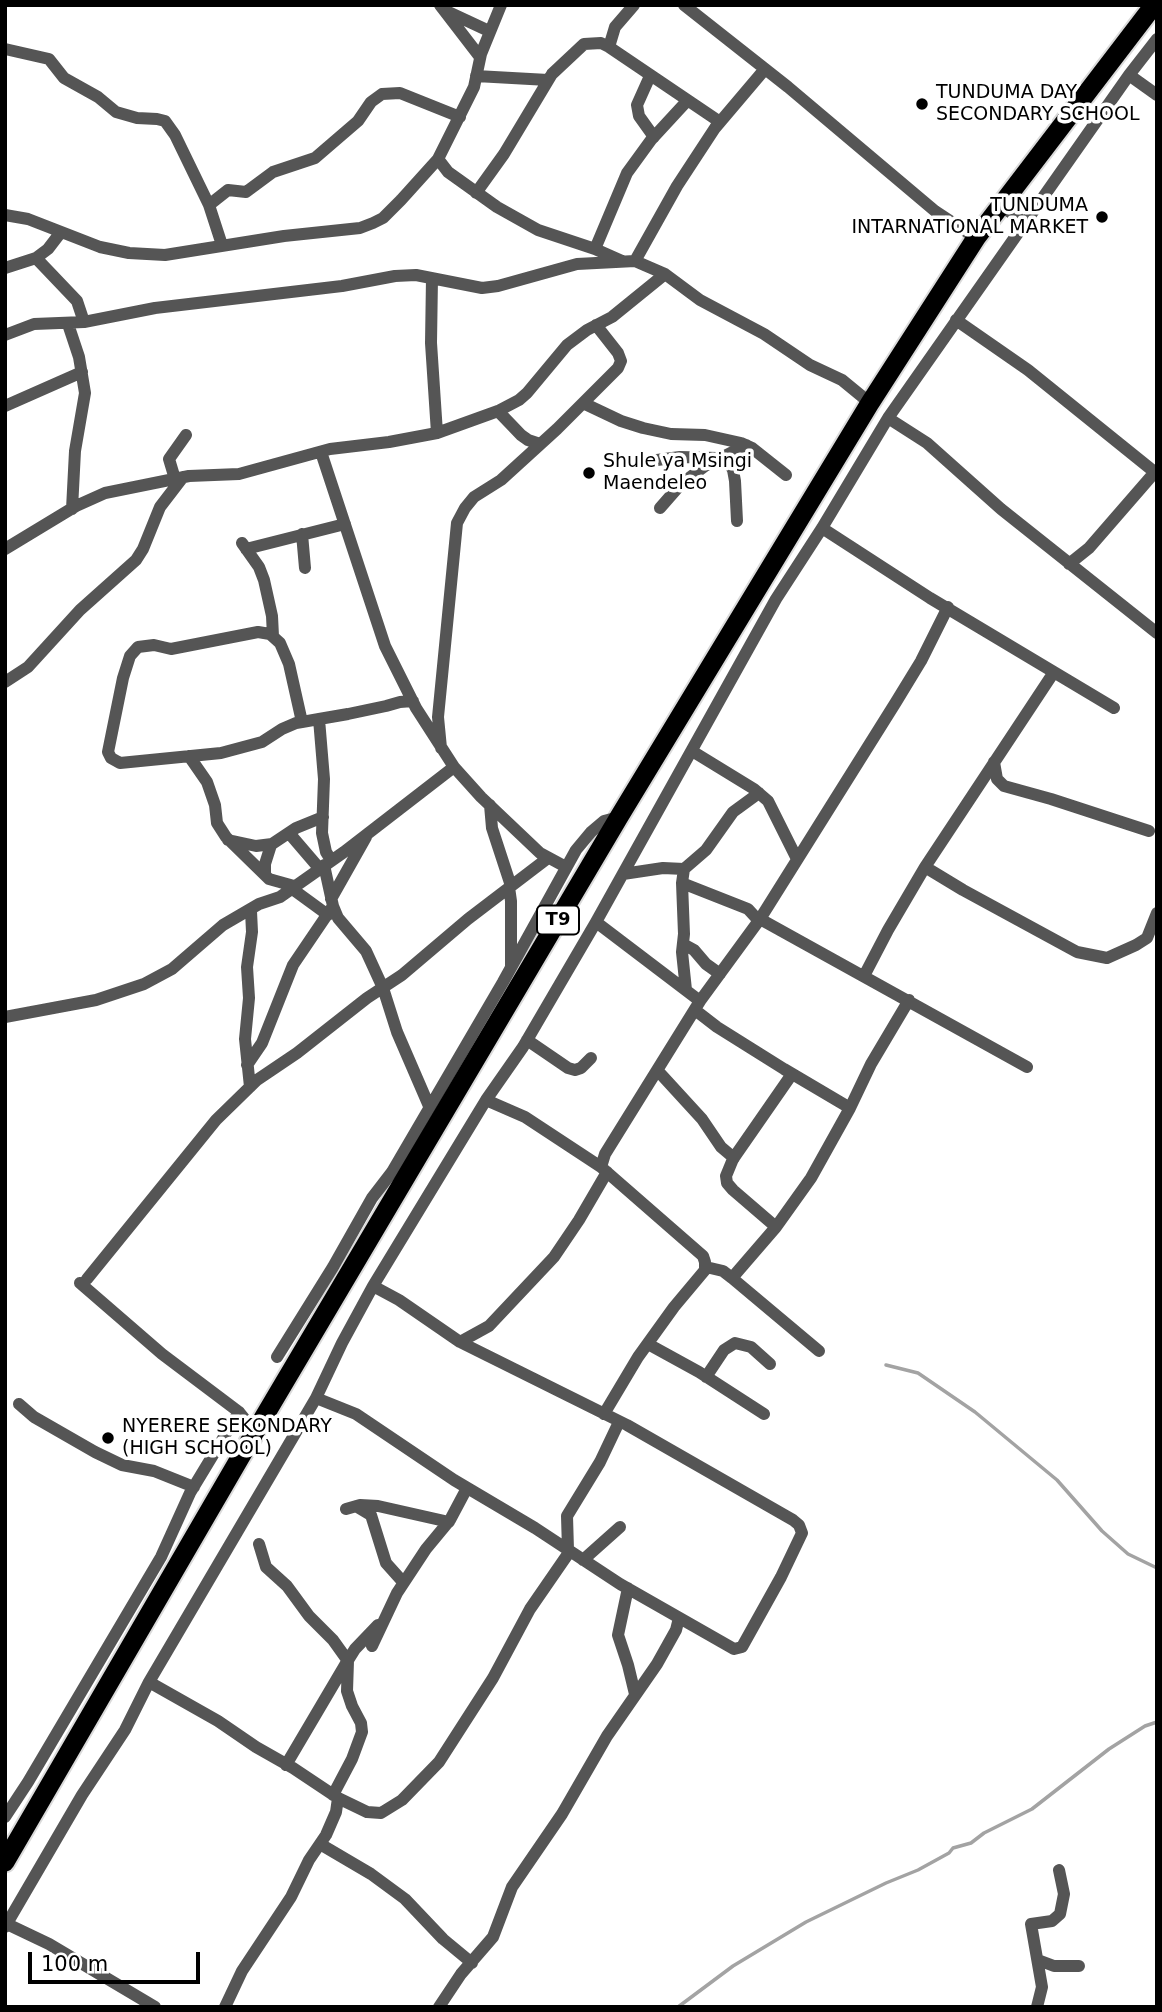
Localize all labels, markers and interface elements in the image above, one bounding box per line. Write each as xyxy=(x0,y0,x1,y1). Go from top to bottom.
place label: TUNDUMA DAY SECONDARY SCHOOL xyxy=(936,82,1140,126)
marker: TUNDUMA DAY SECONDARY SCHOOL xyxy=(914,96,930,112)
place label: TUNDUMA INTARNATIONAL MARKET xyxy=(851,195,1088,239)
marker: TUNDUMA INTARNATIONAL MARKET xyxy=(1094,209,1110,225)
place label: Shule ya Msingi Maendeleo xyxy=(603,451,752,495)
marker: Shule ya Msingi Maendeleo xyxy=(581,465,597,481)
road number: T9 xyxy=(537,905,579,934)
place label: NYERERE SEKONDARY (HIGH SCHOOL) xyxy=(122,1416,332,1460)
marker: NYERERE SEKONDARY (HIGH SCHOOL) xyxy=(100,1430,116,1446)
scale bar xyxy=(32,1938,203,1982)
text: 100 m xyxy=(41,1952,108,1976)

